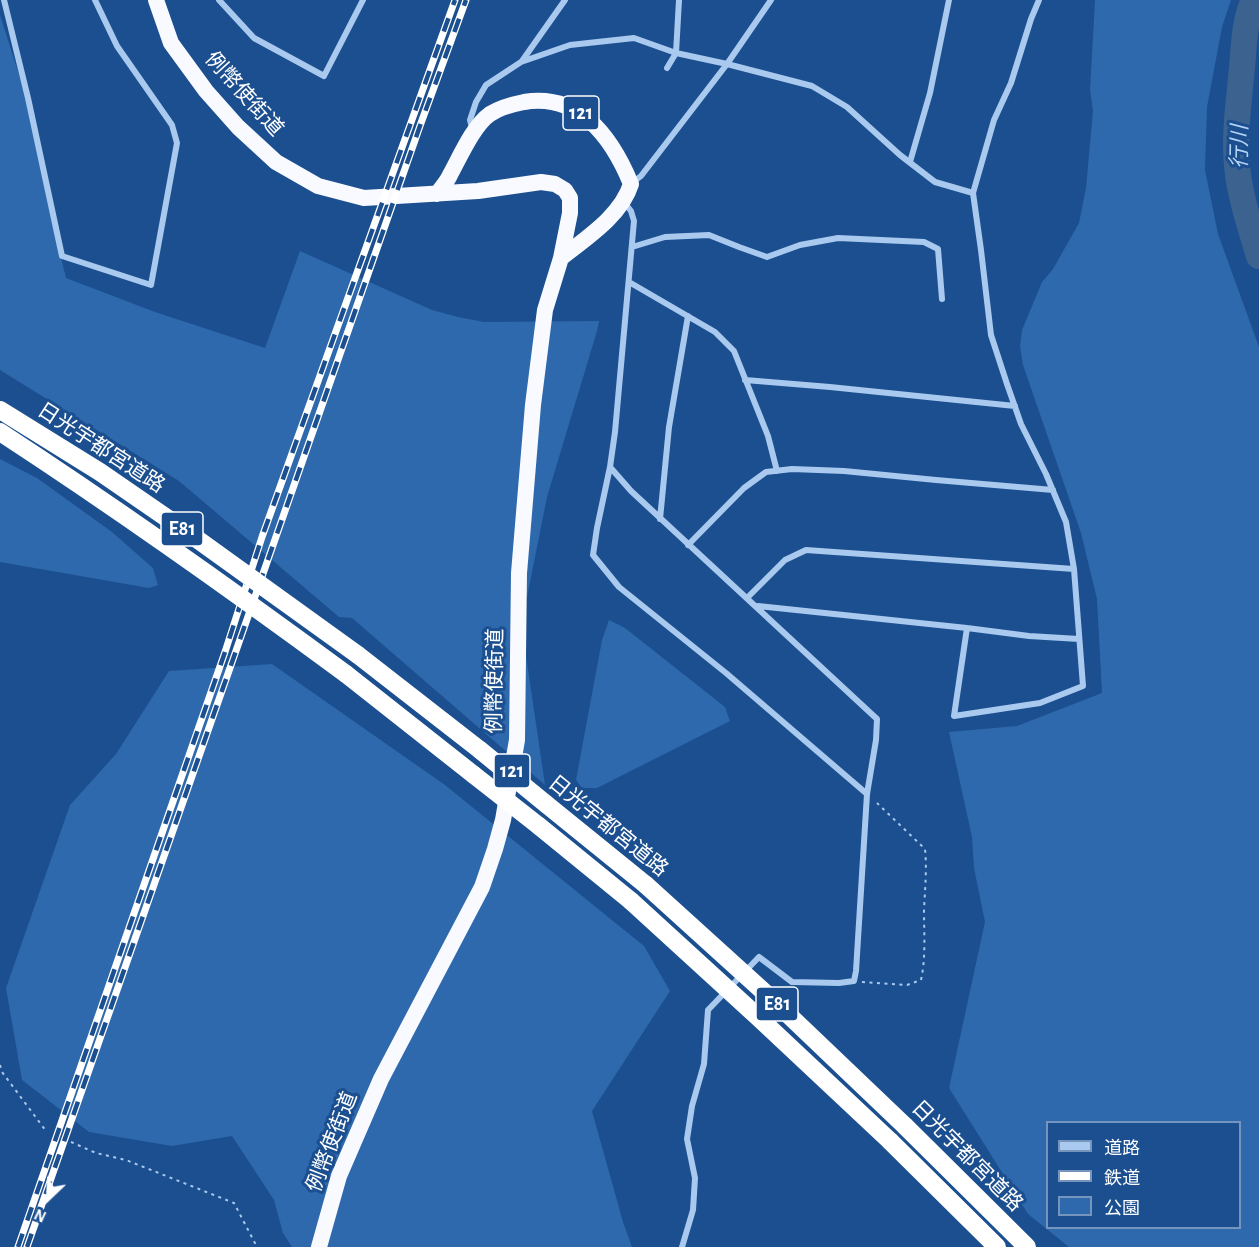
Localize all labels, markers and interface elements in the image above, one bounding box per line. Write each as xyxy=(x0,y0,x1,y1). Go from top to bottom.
street label: 例幣使街道 xyxy=(200,47,288,141)
road number: 121 xyxy=(563,96,599,130)
water label: 行川 xyxy=(1226,125,1254,169)
street label: 日光宇都宮道路 xyxy=(32,397,170,499)
road number: E81 xyxy=(161,512,203,546)
street label: 例幣使街道 xyxy=(481,628,509,734)
road number: 121 xyxy=(494,754,530,788)
street label: 日光宇都宮道路 xyxy=(543,770,673,882)
road number: E81 xyxy=(756,987,798,1021)
street label: 例幣使街道 xyxy=(301,1088,363,1196)
street label: 日光宇都宮道路 xyxy=(906,1095,1028,1217)
legend xyxy=(1046,1121,1241,1229)
text: 道路 xyxy=(1104,1140,1140,1158)
north arrow xyxy=(18,1169,78,1229)
text: 鉄道 xyxy=(1104,1170,1140,1188)
text: 公園 xyxy=(1104,1200,1140,1218)
text: N xyxy=(32,1206,49,1225)

